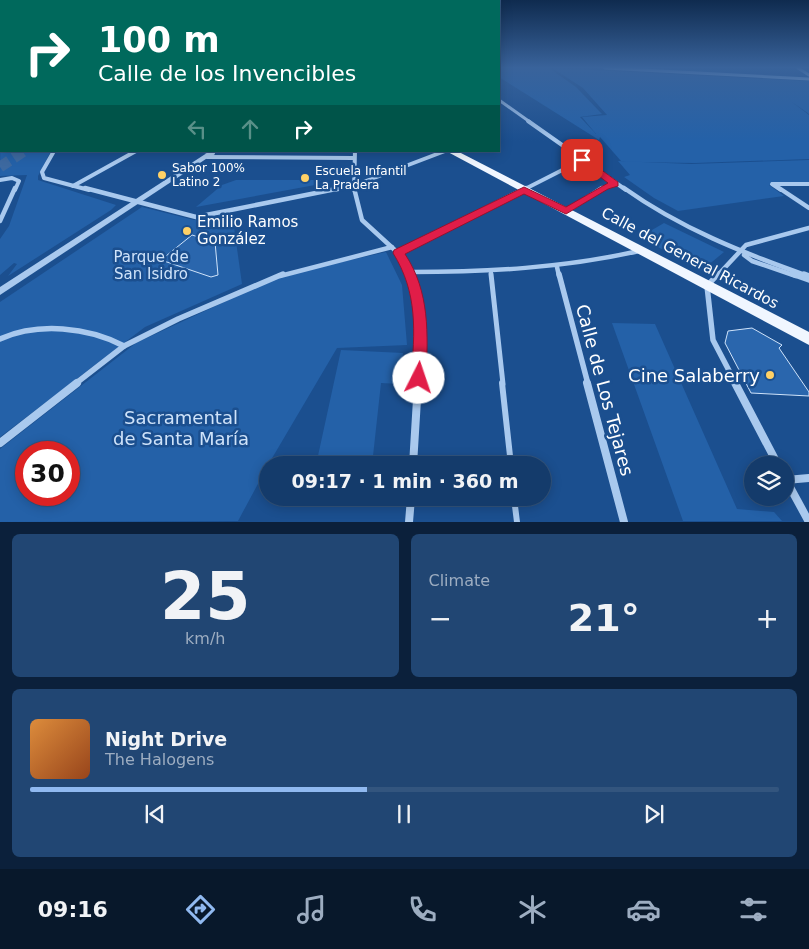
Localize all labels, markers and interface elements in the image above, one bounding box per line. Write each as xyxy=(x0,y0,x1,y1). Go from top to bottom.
icon: right xyxy=(15,20,80,85)
text: 100 m xyxy=(98,20,220,60)
text: Calle de los Invencibles xyxy=(98,61,356,86)
icon: left xyxy=(183,115,211,143)
icon: ahead xyxy=(236,115,264,143)
icon: right xyxy=(289,115,317,143)
pin xyxy=(561,139,603,181)
icon: arrive xyxy=(568,146,596,174)
place label: Sabor 100% Latino 2 xyxy=(172,161,245,189)
place label: Escuela Infantil La Pradera xyxy=(315,164,407,192)
marker: Sabor 100% Latino 2 xyxy=(156,169,168,181)
marker: Escuela Infantil La Pradera xyxy=(299,172,311,184)
street label: Calle del General Ricardos xyxy=(598,204,782,313)
place label: Emilio Ramos González xyxy=(197,213,299,248)
marker: Emilio Ramos González xyxy=(181,225,193,237)
park label: Parque de San Isidro xyxy=(113,248,189,283)
street label: Calle de Los Tejares xyxy=(572,302,638,478)
position arrow xyxy=(392,351,444,403)
place label: Cine Salaberry xyxy=(628,365,760,386)
marker: Cine Salaberry xyxy=(764,369,776,381)
park label: Sacramental de Santa María xyxy=(113,407,249,449)
speed limit sign: 30 xyxy=(15,441,80,506)
map controls xyxy=(744,456,794,506)
button: layers xyxy=(744,456,794,506)
text: 09:17 · 1 min · 360 m xyxy=(291,470,519,492)
text: 25 xyxy=(160,559,250,634)
text: Climate xyxy=(429,571,490,590)
text: 21° xyxy=(568,596,640,640)
text: − xyxy=(429,602,452,635)
text: + xyxy=(756,602,779,635)
text: km/h xyxy=(185,629,225,648)
text: Night Drive xyxy=(105,728,227,750)
text: The Halogens xyxy=(105,750,214,769)
icon: previous xyxy=(141,800,169,828)
icon: pause xyxy=(390,800,418,828)
icon: next xyxy=(640,800,668,828)
icon: directions xyxy=(183,892,218,927)
icon: music xyxy=(294,892,329,927)
icon: phone xyxy=(405,892,440,927)
icon: climate xyxy=(515,892,550,927)
icon: car xyxy=(626,892,661,927)
icon: filters xyxy=(736,892,771,927)
text: 09:16 xyxy=(38,897,108,922)

